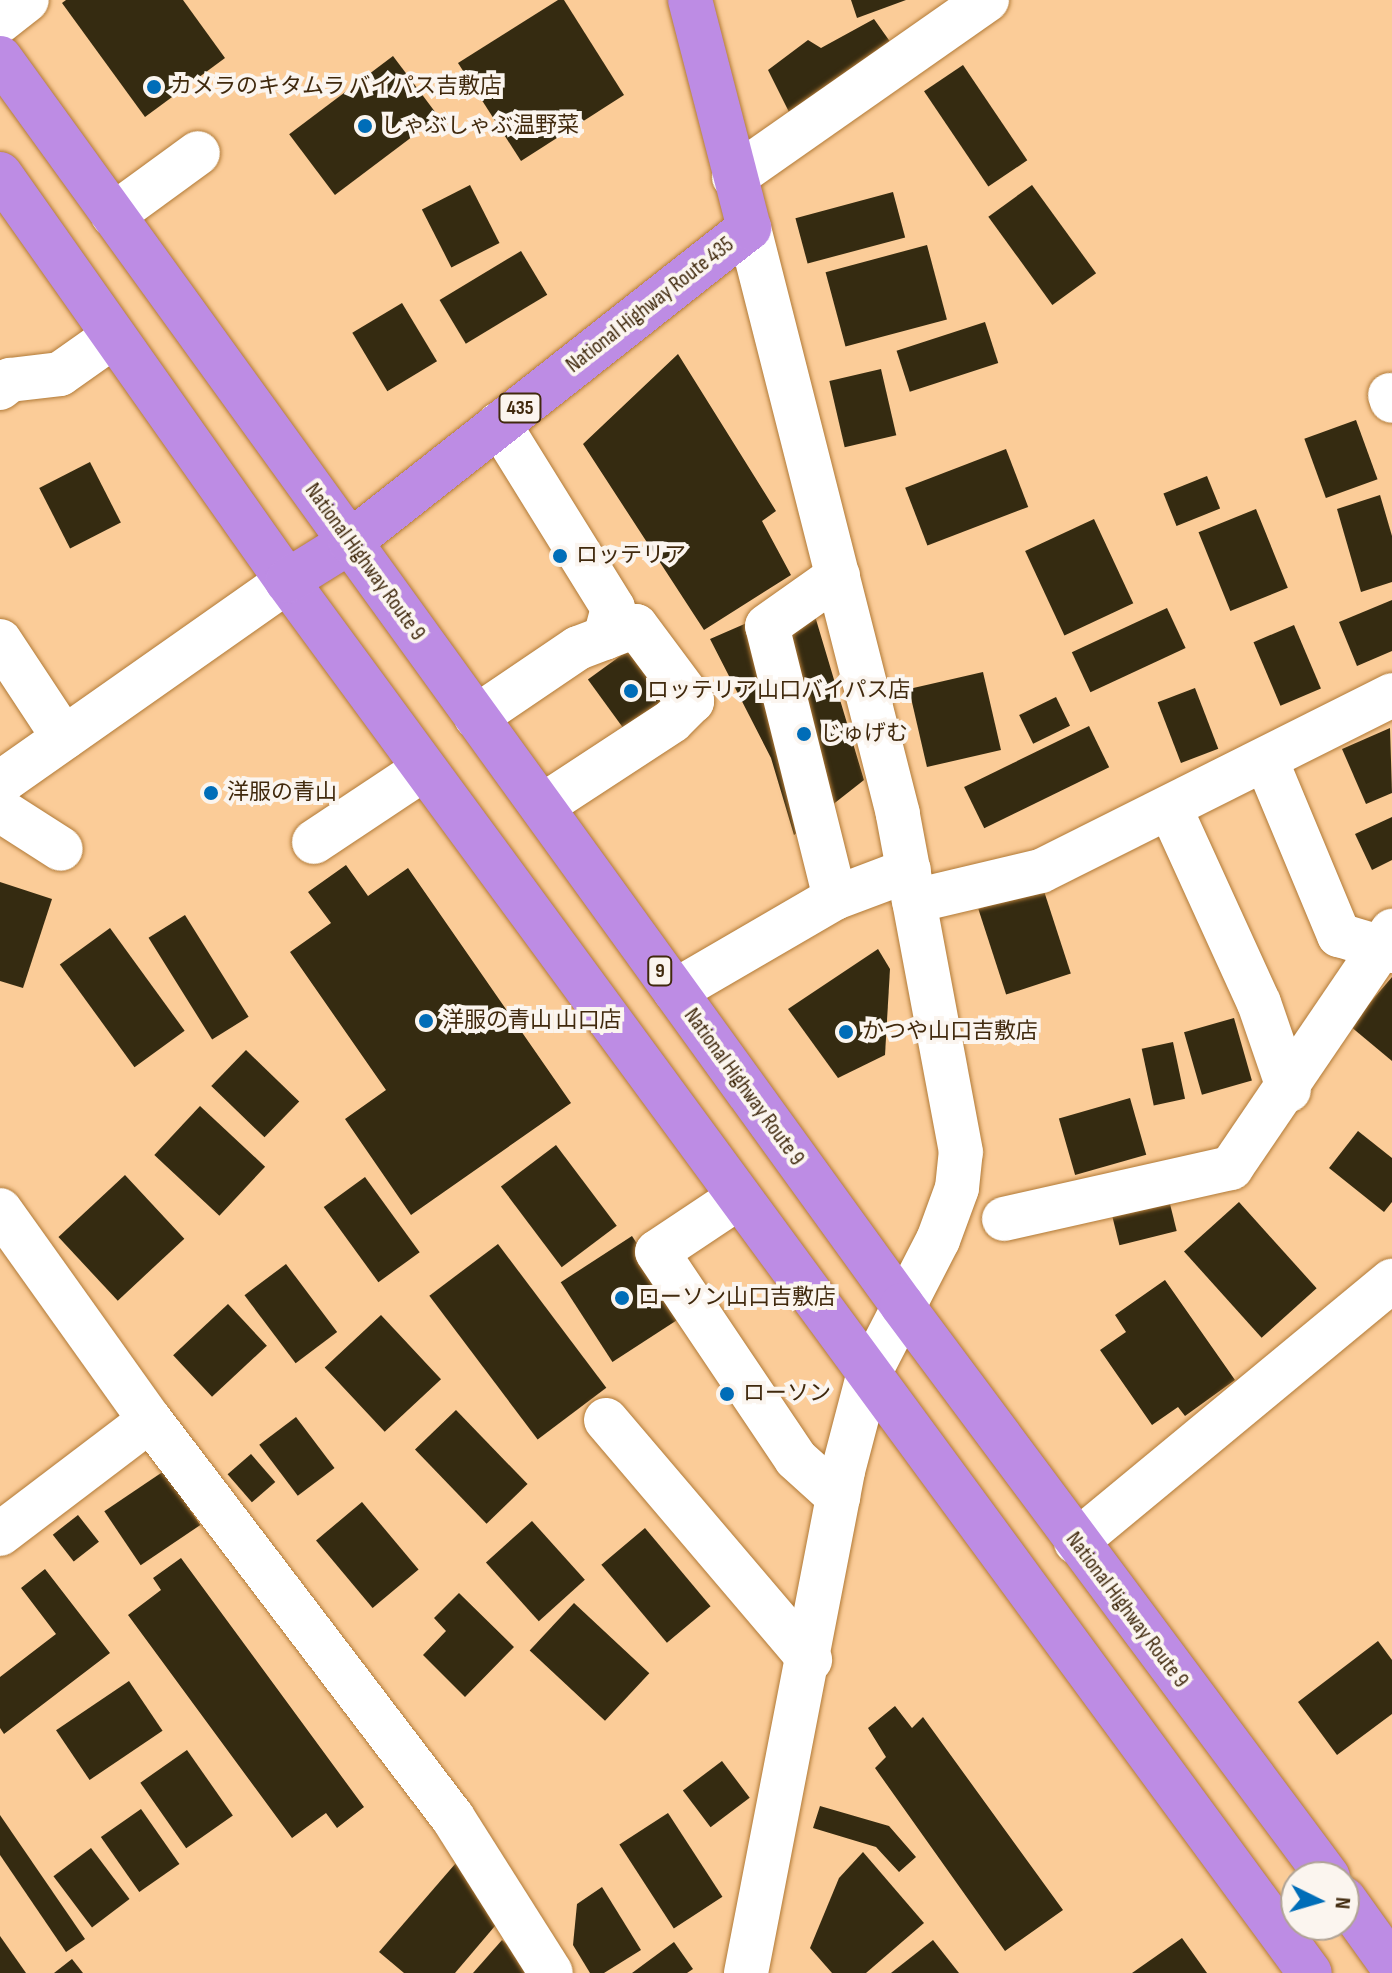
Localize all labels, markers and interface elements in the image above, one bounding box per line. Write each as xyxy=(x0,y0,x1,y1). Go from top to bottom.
place label: カメラのキタムラ バイパス吉敷店 xyxy=(170,74,503,100)
marker: カメラのキタムラ バイパス吉敷店 xyxy=(145,78,163,96)
place label: しゃぶしゃぶ温野菜 xyxy=(381,113,579,139)
marker: しゃぶしゃぶ温野菜 xyxy=(356,117,374,135)
street label: National Highway Route 435 xyxy=(561,231,739,379)
road number: 435 xyxy=(498,392,542,424)
street label: National Highway Route 9 xyxy=(299,478,431,646)
place label: ロッテリア xyxy=(576,543,686,569)
marker: ロッテリア xyxy=(551,547,569,565)
place label: ロッテリア山口バイパス店 xyxy=(647,678,911,704)
marker: ロッテリア山口バイパス店 xyxy=(622,682,640,700)
place label: じゅげむ xyxy=(820,721,908,747)
marker: じゅげむ xyxy=(795,725,813,743)
place label: 洋服の青山 xyxy=(227,780,337,806)
marker: 洋服の青山 xyxy=(202,784,220,802)
road number: 9 xyxy=(646,955,674,987)
street label: National Highway Route 9 xyxy=(678,1003,810,1171)
place label: 洋服の青山 山口店 xyxy=(442,1008,621,1034)
marker: 洋服の青山 山口店 xyxy=(417,1012,435,1030)
place label: かつや山口吉敷店 xyxy=(862,1019,1038,1045)
marker: かつや山口吉敷店 xyxy=(837,1023,855,1041)
place label: ローソン山口吉敷店 xyxy=(638,1285,836,1311)
marker: ローソン山口吉敷店 xyxy=(613,1289,631,1307)
place label: ローソン xyxy=(743,1381,831,1407)
marker: ローソン xyxy=(718,1385,736,1403)
street label: National Highway Route 9 xyxy=(1060,1527,1194,1693)
north arrow xyxy=(1280,1861,1360,1941)
text: N xyxy=(1328,1896,1356,1910)

